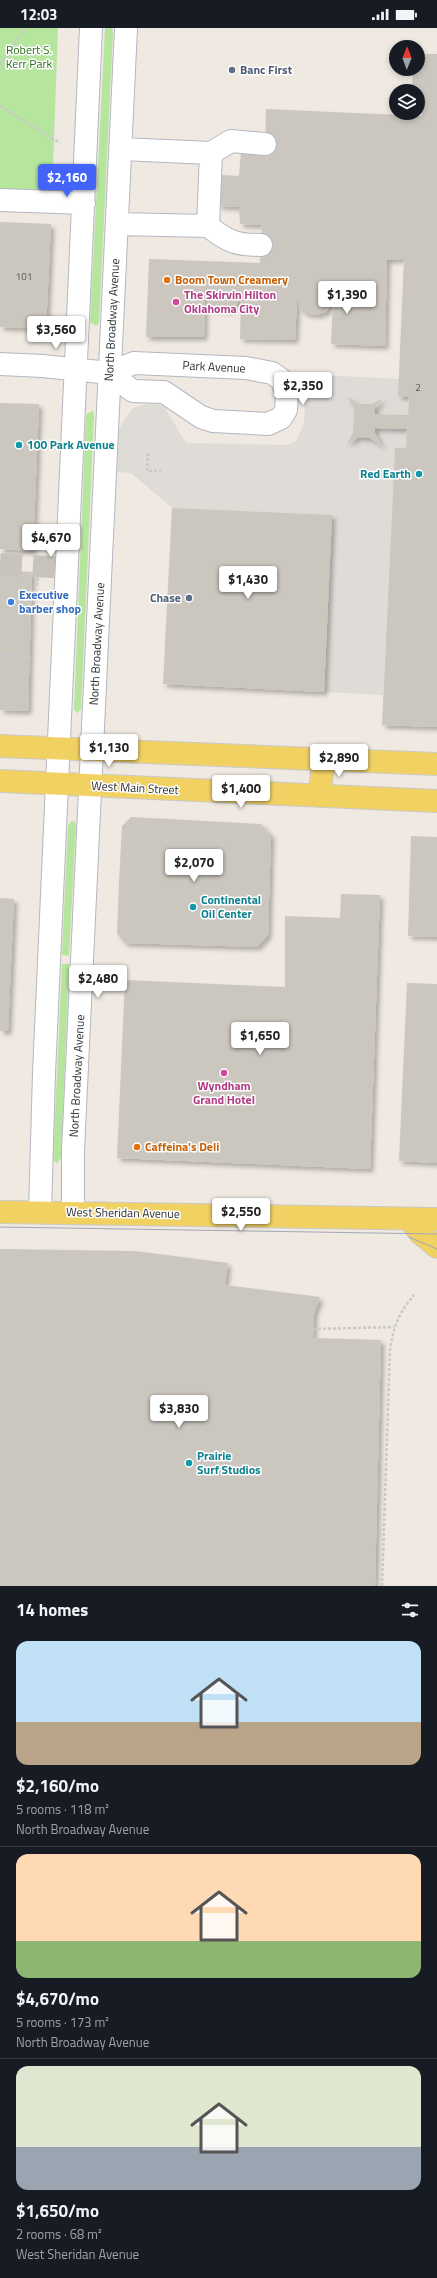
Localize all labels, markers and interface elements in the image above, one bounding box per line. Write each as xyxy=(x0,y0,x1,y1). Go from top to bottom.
text: 12:03 xyxy=(20,3,57,26)
park label: Robert S. Kerr Park xyxy=(6,40,53,73)
north arrow xyxy=(389,40,425,76)
map controls xyxy=(389,40,425,120)
place label: Banc First xyxy=(240,60,293,79)
marker: Banc First xyxy=(227,65,237,75)
button: layers xyxy=(389,84,425,120)
pin: $2,160 xyxy=(34,164,100,198)
text: $2,160 xyxy=(47,167,87,187)
street label: North Broadway Avenue xyxy=(99,258,124,382)
house number: 101 xyxy=(16,269,32,284)
place label: Boom Town Creamery xyxy=(175,270,288,289)
marker: Boom Town Creamery xyxy=(162,275,172,285)
pin: $1,390 xyxy=(314,281,380,315)
text: $1,390 xyxy=(327,284,367,304)
place label: The Skirvin Hilton Oklahoma City xyxy=(184,285,276,318)
marker: The Skirvin Hilton Oklahoma City xyxy=(171,297,181,307)
pin: $3,560 xyxy=(23,316,89,350)
text: $3,560 xyxy=(36,319,76,339)
street label: Park Avenue xyxy=(182,355,246,378)
pin: $2,350 xyxy=(270,372,336,406)
text: $2,350 xyxy=(283,375,323,395)
house number: 2 xyxy=(415,380,421,395)
place label: 100 Park Avenue xyxy=(27,435,115,454)
marker: 100 Park Avenue xyxy=(14,440,24,450)
place label: Red Earth xyxy=(360,464,411,483)
marker: Red Earth xyxy=(414,469,424,479)
pin: $4,670 xyxy=(18,524,84,558)
text: $4,670 xyxy=(31,527,71,547)
pin: $1,430 xyxy=(215,566,281,600)
text: $1,430 xyxy=(228,569,268,589)
street label: North Broadway Avenue xyxy=(84,582,109,706)
place label: Executive barber shop xyxy=(19,585,82,618)
place label: Chase xyxy=(150,588,181,607)
marker: Chase xyxy=(184,593,194,603)
marker: Executive barber shop xyxy=(6,597,16,607)
pin: $1,130 xyxy=(76,734,142,768)
text: $1,130 xyxy=(89,737,129,757)
pin: $2,890 xyxy=(306,744,372,778)
text: $2,890 xyxy=(319,747,359,767)
pin: $1,400 xyxy=(208,775,274,809)
street label: West Main Street xyxy=(91,776,180,799)
text: $1,400 xyxy=(221,778,261,798)
pin: $2,070 xyxy=(161,849,227,883)
text: $2,070 xyxy=(174,852,214,872)
place label: Continental Oil Center xyxy=(201,890,261,923)
marker: Continental Oil Center xyxy=(188,902,198,912)
pin: $2,480 xyxy=(65,965,131,999)
text: $2,480 xyxy=(78,968,118,988)
street label: North Broadway Avenue xyxy=(64,1014,89,1138)
pin: $1,650 xyxy=(227,1022,293,1056)
text: $1,650 xyxy=(240,1025,280,1045)
marker: Wyndham Grand Hotel xyxy=(219,1068,229,1078)
place label: Wyndham Grand Hotel xyxy=(193,1076,255,1109)
place label: Caffeina's Deli xyxy=(145,1137,219,1156)
marker: Caffeina's Deli xyxy=(132,1142,142,1152)
pin: $2,550 xyxy=(208,1198,274,1232)
text: $2,550 xyxy=(221,1201,261,1221)
street label: West Sheridan Avenue xyxy=(66,1202,180,1223)
pin: $3,830 xyxy=(146,1395,212,1429)
text: $3,830 xyxy=(159,1398,199,1418)
place label: Prairie Surf Studios xyxy=(197,1446,261,1479)
marker: Prairie Surf Studios xyxy=(184,1458,194,1468)
text: 14 homes xyxy=(16,1597,88,1623)
icon: filters xyxy=(399,1599,421,1621)
icon: home xyxy=(183,1667,255,1739)
text: $2,160/mo xyxy=(16,1773,99,1799)
text: 5 rooms · 118 m² xyxy=(16,1799,109,1819)
text: North Broadway Avenue xyxy=(16,1819,149,1839)
icon: home xyxy=(183,1880,255,1952)
text: $4,670/mo xyxy=(16,1986,99,2012)
text: 5 rooms · 173 m² xyxy=(16,2012,109,2032)
text: North Broadway Avenue xyxy=(16,2032,149,2052)
icon: home xyxy=(183,2092,255,2164)
text: $1,650/mo xyxy=(16,2198,99,2224)
text: 2 rooms · 68 m² xyxy=(16,2224,102,2244)
text: West Sheridan Avenue xyxy=(16,2244,139,2264)

